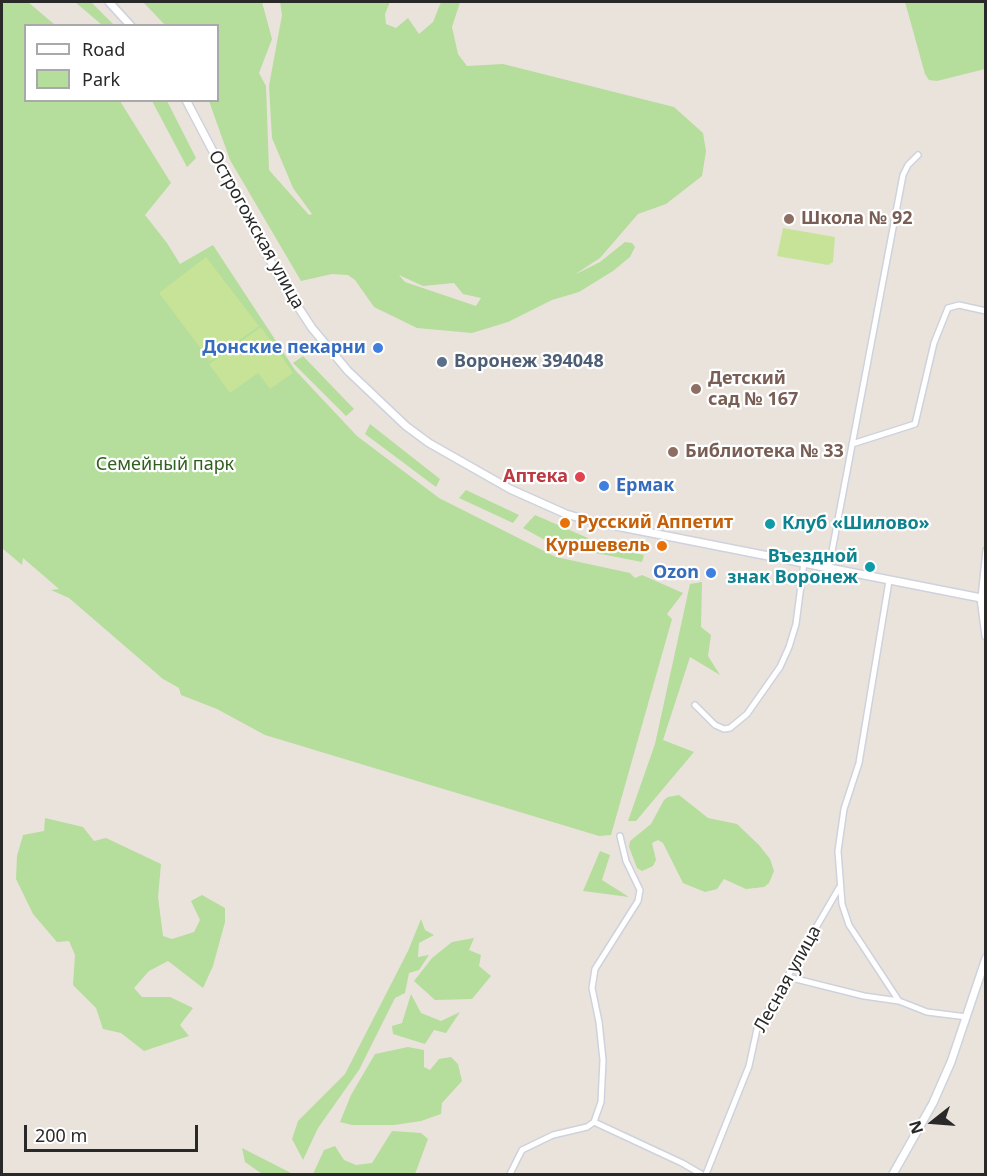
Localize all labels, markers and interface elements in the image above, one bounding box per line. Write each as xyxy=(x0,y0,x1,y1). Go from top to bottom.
legend xyxy=(24,24,219,102)
text: Road xyxy=(82,37,125,61)
text: Park xyxy=(82,67,120,91)
street label: Острогожская улица xyxy=(203,147,309,313)
place label: Школа № 92 xyxy=(801,208,913,230)
marker: Школа № 92 xyxy=(782,212,796,226)
place label: Донские пекарни xyxy=(202,337,366,359)
marker: Донские пекарни xyxy=(371,341,385,355)
place label: Воронеж 394048 xyxy=(454,351,604,373)
marker: Воронеж 394048 xyxy=(435,355,449,369)
place label: Детский сад № 167 xyxy=(708,368,798,410)
marker: Детский сад № 167 xyxy=(689,382,703,396)
place label: Библиотека № 33 xyxy=(685,441,844,463)
marker: Библиотека № 33 xyxy=(666,445,680,459)
park label: Семейный парк xyxy=(96,454,234,476)
place label: Аптека xyxy=(503,466,568,488)
marker: Аптека xyxy=(573,470,587,484)
place label: Ермак xyxy=(616,475,674,497)
marker: Ермак xyxy=(597,479,611,493)
place label: Русский Аппетит xyxy=(577,512,733,534)
place label: Клуб «Шилово» xyxy=(782,513,930,535)
marker: Русский Аппетит xyxy=(558,516,572,530)
marker: Клуб «Шилово» xyxy=(763,517,777,531)
place label: Куршевель xyxy=(545,535,650,557)
marker: Куршевель xyxy=(655,539,669,553)
place label: Въездной знак Воронеж xyxy=(727,546,858,588)
marker: Въездной знак Воронеж xyxy=(863,560,877,574)
place label: Ozon xyxy=(653,562,699,584)
marker: Ozon xyxy=(704,566,718,580)
street label: Лесная улица xyxy=(750,922,826,1036)
north arrow xyxy=(903,1092,963,1152)
scale bar xyxy=(27,1113,201,1151)
text: N xyxy=(903,1118,928,1137)
text: 200 m xyxy=(35,1123,87,1147)

